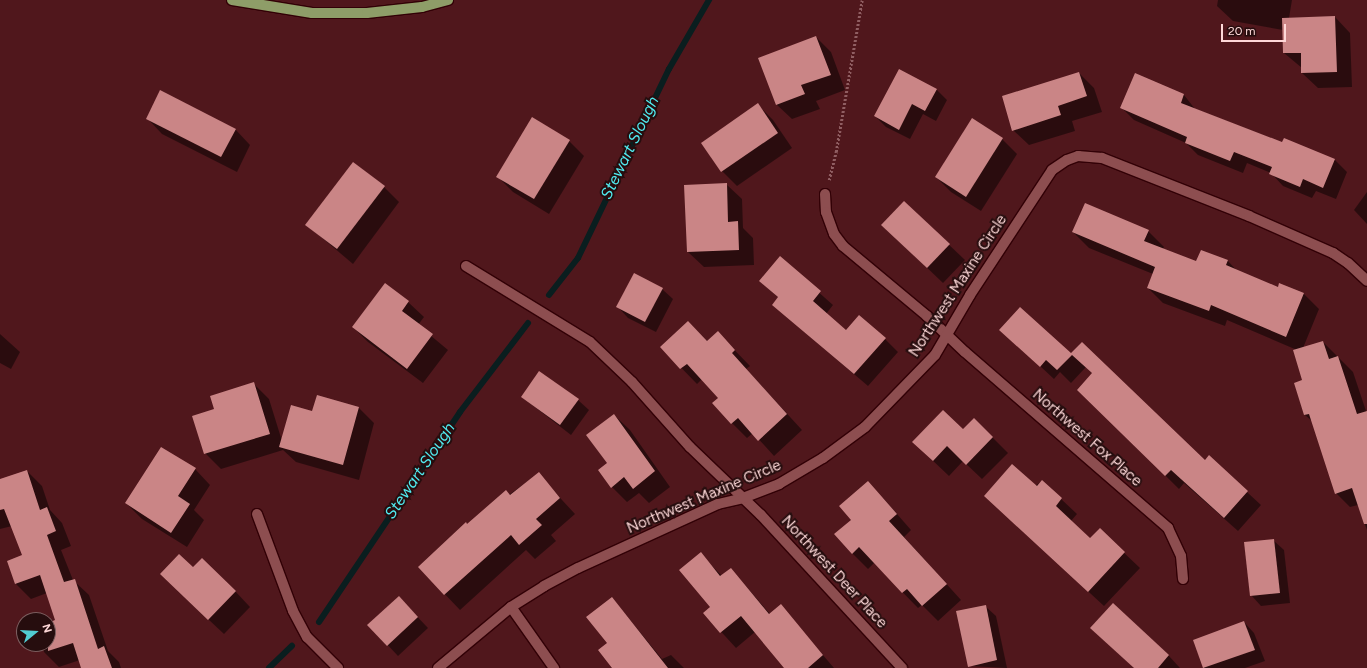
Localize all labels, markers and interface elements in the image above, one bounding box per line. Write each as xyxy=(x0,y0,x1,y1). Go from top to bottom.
scale bar xyxy=(1223,16,1288,42)
text: 20 m xyxy=(1228,24,1256,38)
water label: Stewart Slough xyxy=(597,93,663,203)
street label: Northwest Maxine Circle xyxy=(905,212,1011,360)
street label: Northwest Fox Place xyxy=(1029,386,1145,490)
water label: Stewart Slough xyxy=(381,419,459,523)
street label: Northwest Maxine Circle xyxy=(624,456,784,538)
street label: Northwest Deer Place xyxy=(777,512,891,632)
north arrow xyxy=(16,612,56,652)
text: N xyxy=(39,622,54,634)

